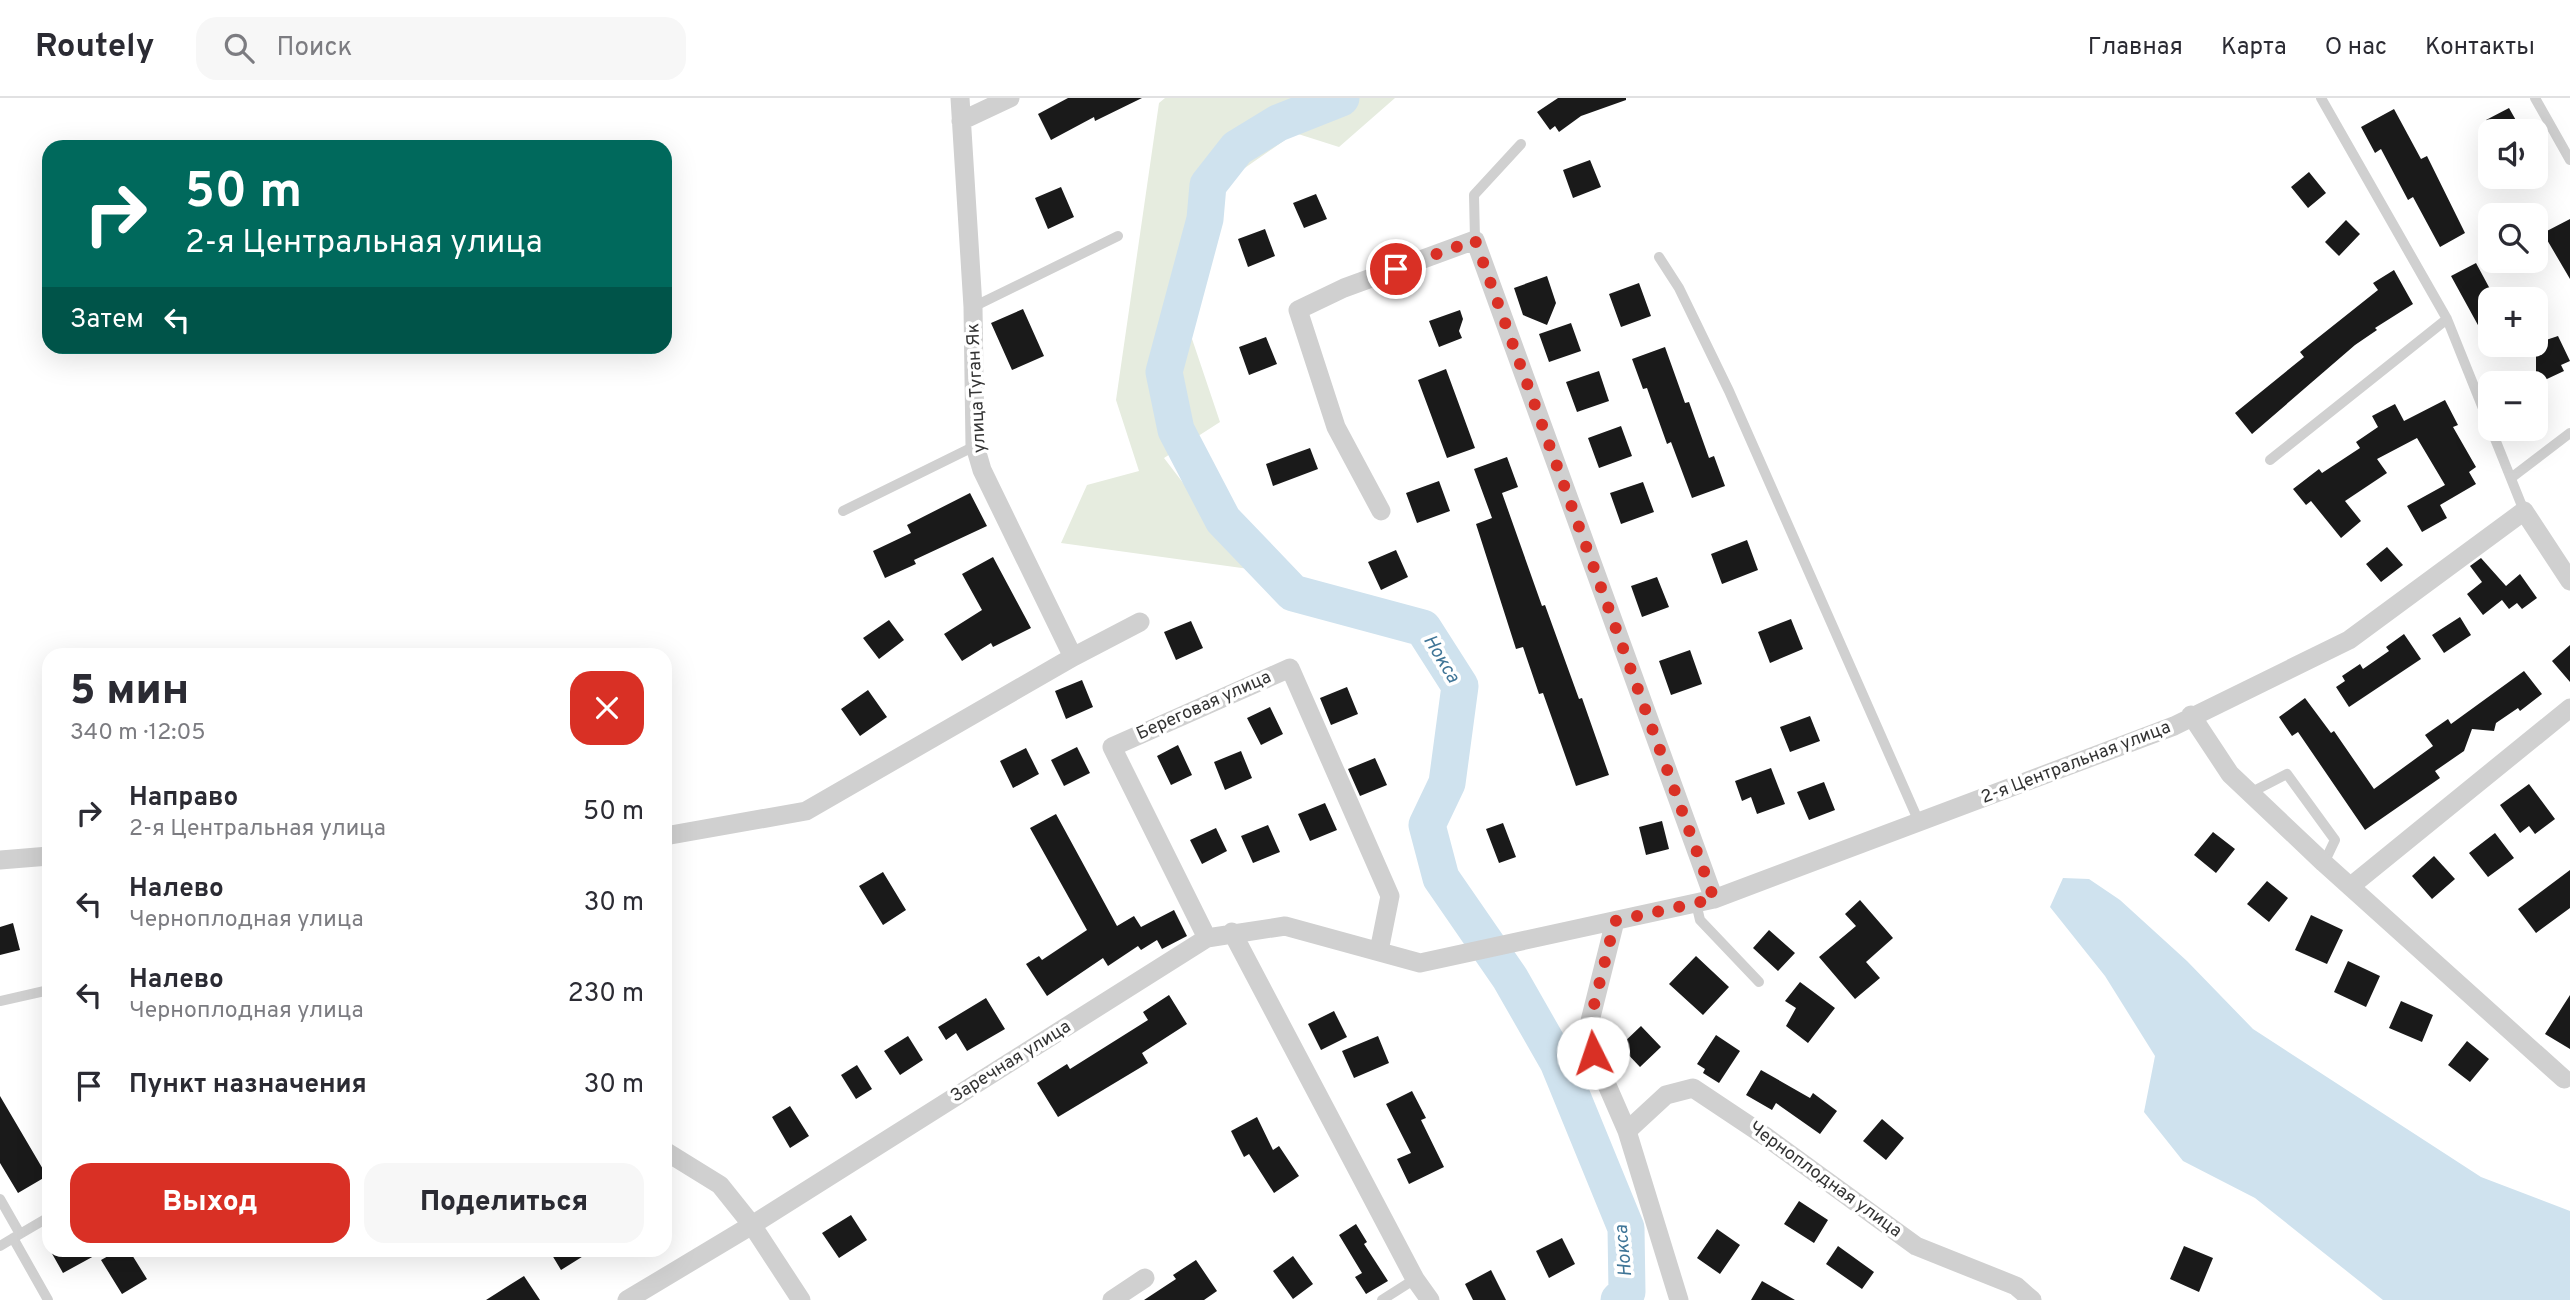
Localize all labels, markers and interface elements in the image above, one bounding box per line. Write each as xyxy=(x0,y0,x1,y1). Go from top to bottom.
search box xyxy=(196,17,686,80)
text: Routely xyxy=(35,27,154,69)
icon: search xyxy=(220,29,258,67)
text: Поиск xyxy=(276,32,352,65)
text: Главная xyxy=(2088,33,2183,63)
text: Карта xyxy=(2221,33,2287,63)
text: О нас xyxy=(2325,33,2387,63)
text: Контакты xyxy=(2425,33,2535,63)
map controls xyxy=(2478,119,2548,441)
button: sound xyxy=(2478,119,2548,189)
text: 50 m xyxy=(185,163,302,225)
icon: right xyxy=(70,168,161,259)
button: search xyxy=(2478,203,2548,273)
text: 2-я Центральная улица xyxy=(185,224,542,264)
pin xyxy=(1366,239,1426,299)
icon: arrive xyxy=(1377,250,1415,288)
button: + xyxy=(2478,287,2548,357)
icon: left xyxy=(158,301,196,339)
text: Затем xyxy=(70,304,144,337)
street label: улица Туган Як xyxy=(962,322,992,454)
button: − xyxy=(2478,371,2548,441)
water label: Нокса xyxy=(1417,630,1465,688)
text: 5 мин xyxy=(70,666,189,719)
street label: Береговая улица xyxy=(1133,666,1275,746)
button: close xyxy=(570,671,644,745)
street label: 2-я Центральная улица xyxy=(1978,716,2174,810)
text: 340 m · 12:05 xyxy=(70,719,205,748)
text: Направо xyxy=(129,782,238,815)
icon: right xyxy=(70,794,108,832)
text: 50 m xyxy=(583,796,644,829)
text: 2-я Центральная улица xyxy=(129,815,386,844)
text: Налево xyxy=(129,873,224,906)
icon: left xyxy=(70,885,108,923)
text: 30 m xyxy=(584,887,644,920)
text: Черноплодная улица xyxy=(129,906,364,935)
text: Налево xyxy=(129,964,224,997)
icon: left xyxy=(70,976,108,1014)
text: 230 m xyxy=(568,978,644,1011)
text: Черноплодная улица xyxy=(129,997,364,1026)
street label: Заречная улица xyxy=(946,1016,1076,1108)
position arrow xyxy=(1556,1016,1630,1090)
icon: arrive xyxy=(70,1067,108,1105)
text: Пункт назначения xyxy=(129,1069,367,1102)
text: 30 m xyxy=(584,1069,644,1102)
street label: Черноплодная улица xyxy=(1744,1117,1906,1243)
button: Выход xyxy=(70,1163,350,1243)
button: Поделиться xyxy=(364,1163,644,1243)
water label: Нокса xyxy=(1610,1224,1638,1278)

